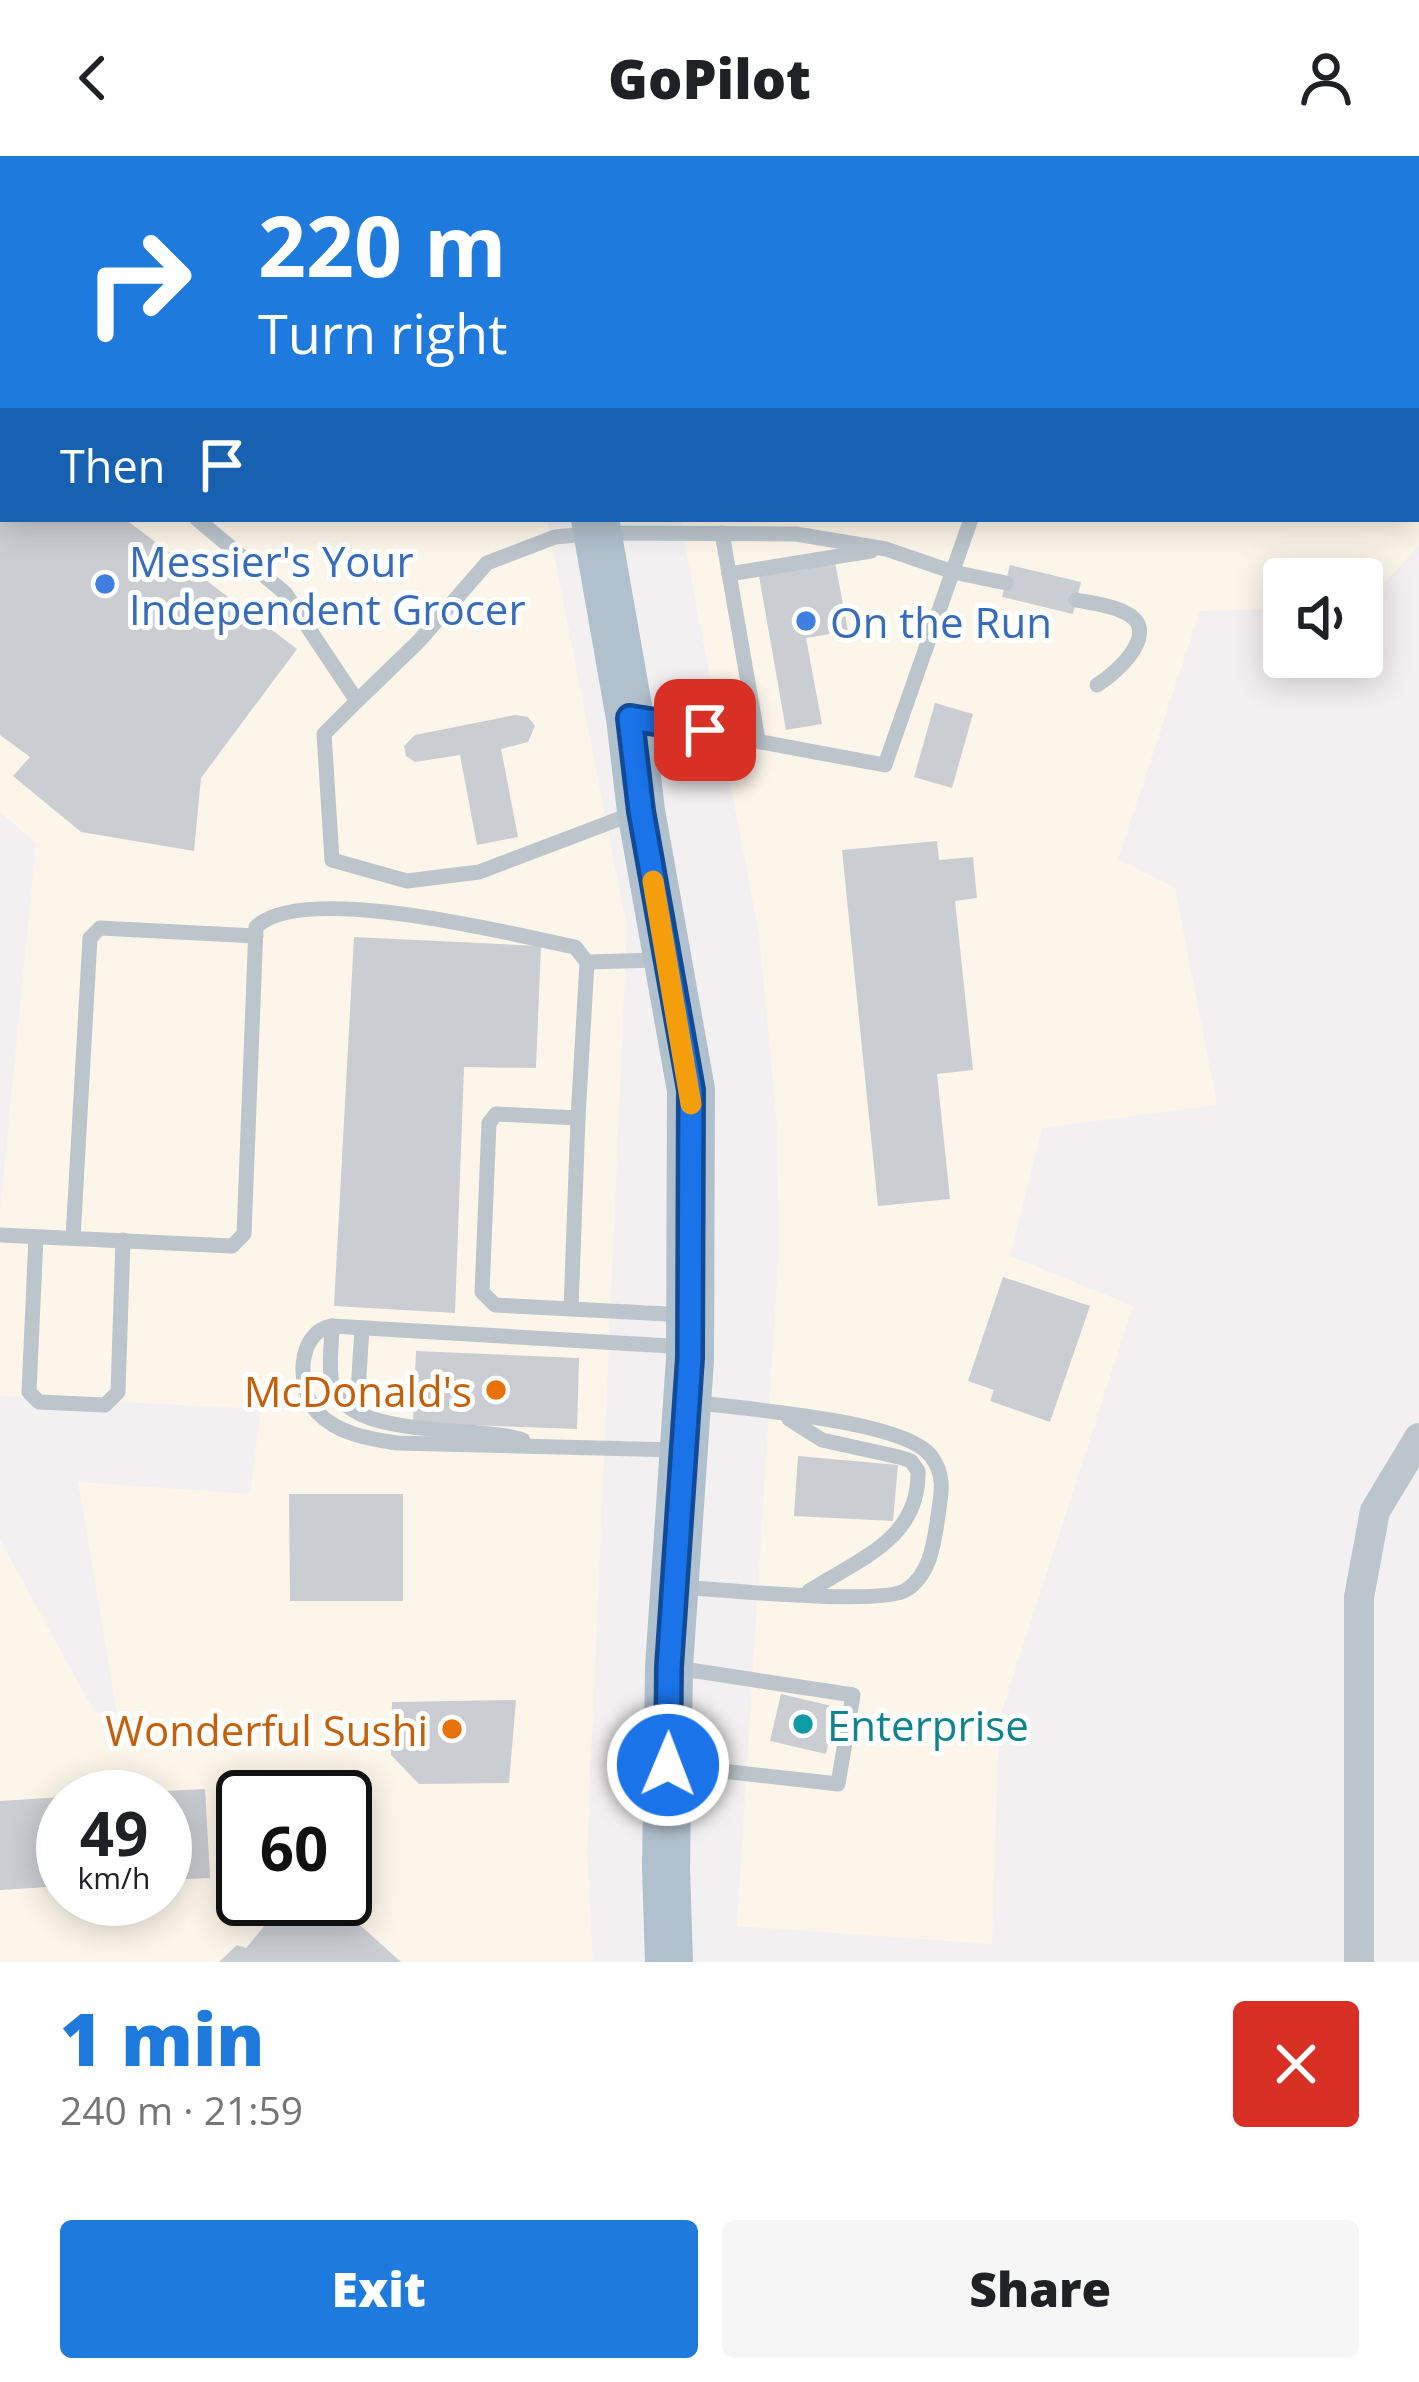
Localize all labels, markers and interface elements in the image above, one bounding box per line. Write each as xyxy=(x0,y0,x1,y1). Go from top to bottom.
text: GoPilot xyxy=(608,41,811,115)
icon: back xyxy=(60,45,126,111)
icon: person xyxy=(1293,45,1359,111)
text: 220 m xyxy=(258,187,506,302)
icon: right xyxy=(60,204,216,360)
text: Turn right xyxy=(258,296,507,370)
icon: arrive xyxy=(189,432,255,498)
text: Then xyxy=(60,435,165,496)
place label: Messier's Your Independent Grocer xyxy=(129,532,526,637)
map controls xyxy=(1263,558,1383,678)
button: sound xyxy=(1263,558,1383,678)
marker: Messier's Your Independent Grocer xyxy=(92,571,118,597)
place label: On the Run xyxy=(830,593,1052,650)
marker: On the Run xyxy=(793,608,819,634)
pin xyxy=(654,679,756,781)
icon: arrive xyxy=(672,697,738,763)
place label: McDonald's xyxy=(244,1362,472,1419)
marker: McDonald's xyxy=(483,1377,509,1403)
place label: Enterprise xyxy=(827,1696,1029,1753)
place label: Wonderful Sushi xyxy=(105,1701,428,1758)
position arrow xyxy=(605,1702,731,1828)
marker: Enterprise xyxy=(790,1711,816,1737)
marker: Wonderful Sushi xyxy=(439,1716,465,1742)
speed limit sign: 60 xyxy=(216,1770,372,1926)
text: 49 xyxy=(80,1792,148,1874)
text: km/h xyxy=(78,1857,150,1898)
text: 1 min xyxy=(60,1989,265,2087)
button: close xyxy=(1233,2001,1359,2127)
text: 240 m · 21:59 xyxy=(60,2083,303,2136)
button: Exit xyxy=(60,2220,698,2358)
button: Share xyxy=(722,2220,1359,2358)

